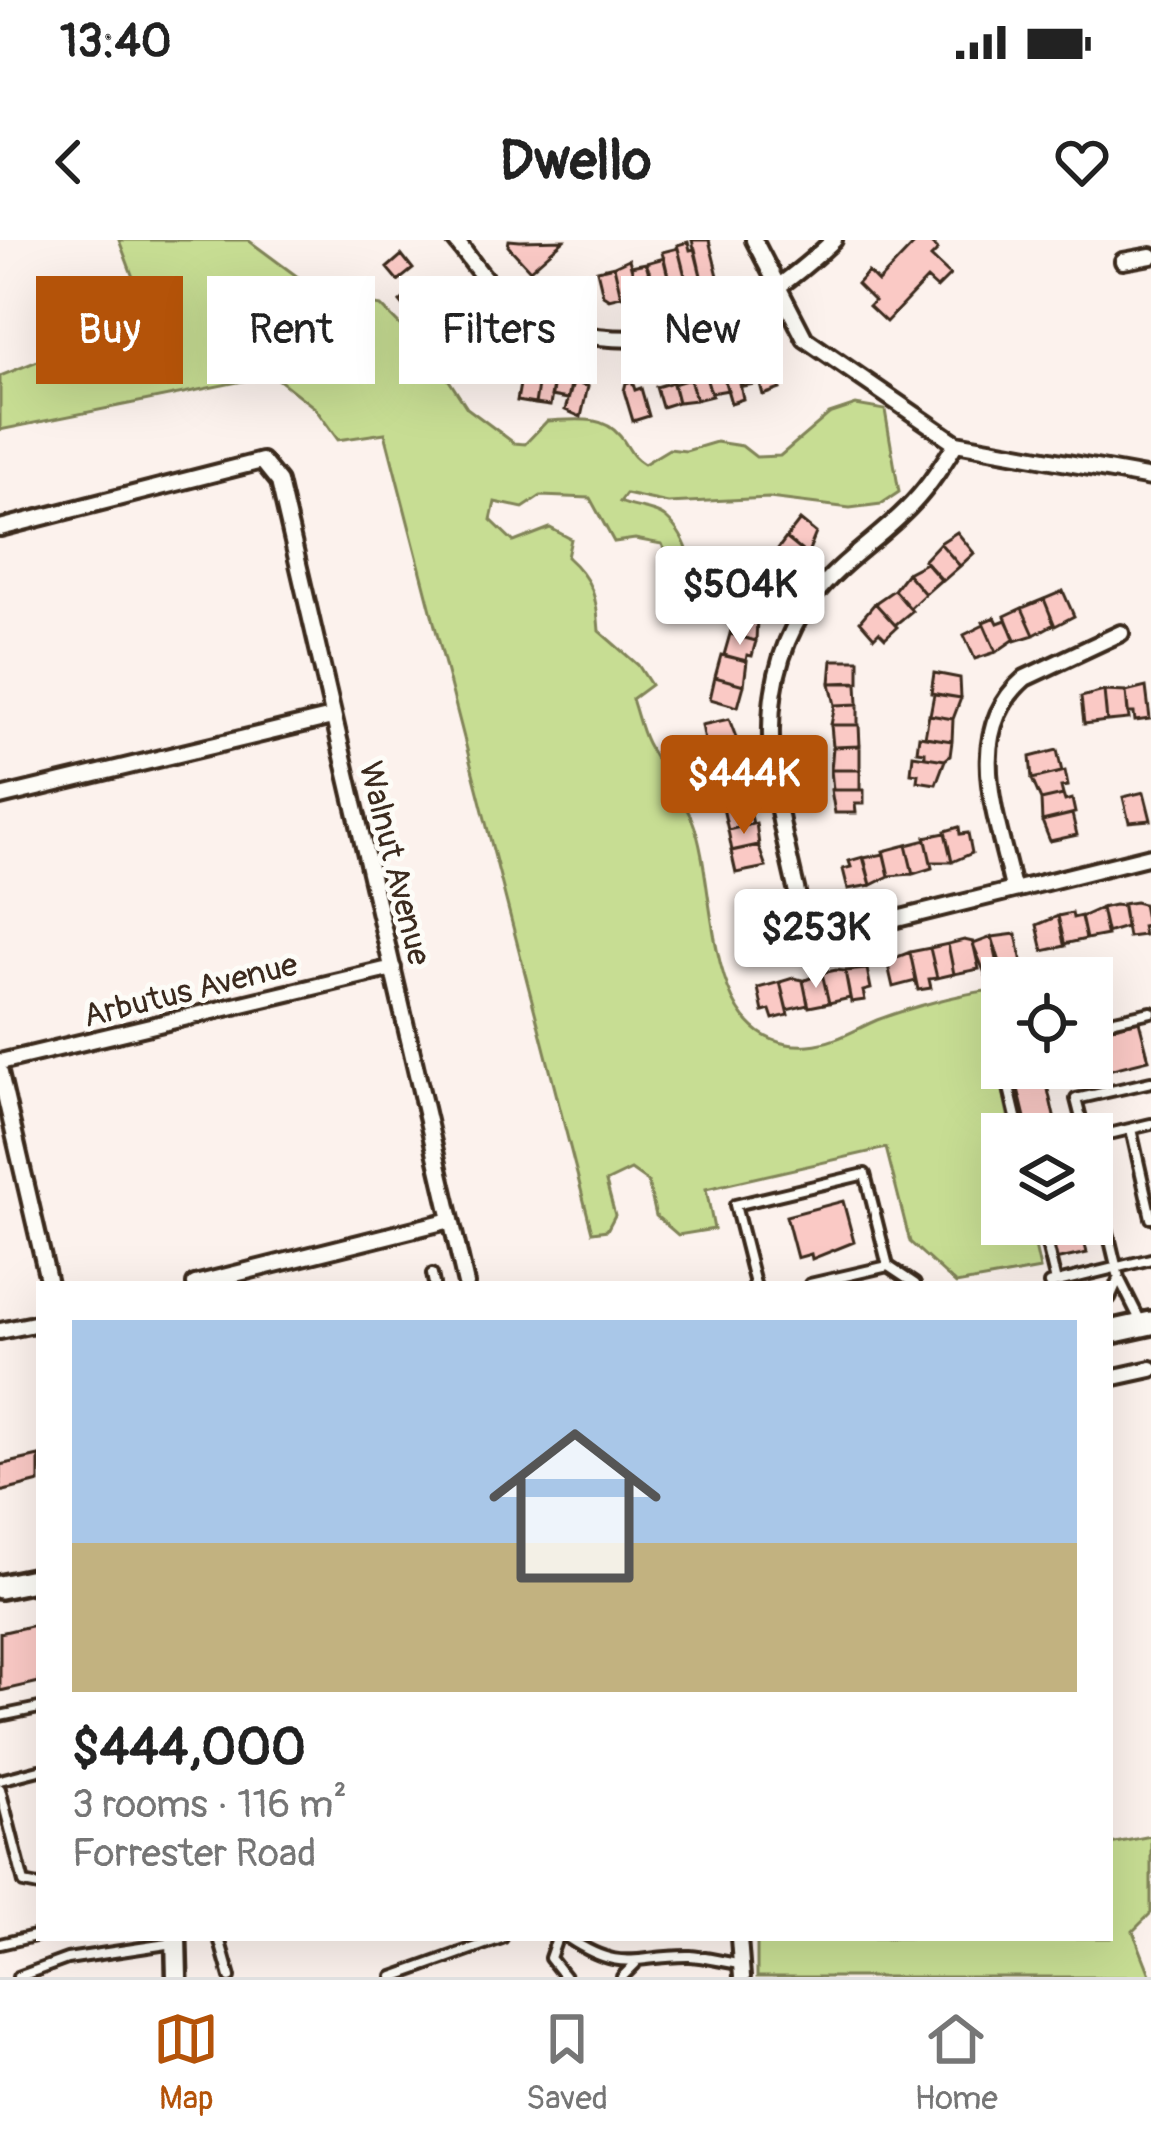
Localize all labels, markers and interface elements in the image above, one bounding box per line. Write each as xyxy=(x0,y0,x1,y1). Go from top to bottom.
text: 13:40 xyxy=(60,14,172,70)
text: Dwello xyxy=(500,128,651,196)
icon: back xyxy=(36,129,102,195)
icon: heart xyxy=(1049,129,1115,195)
chip: Buy xyxy=(36,276,183,384)
chip: Rent xyxy=(207,276,375,384)
chip: Filters xyxy=(399,276,597,384)
chip: New xyxy=(621,276,783,384)
pin: $504K xyxy=(656,546,824,648)
text: $504K xyxy=(682,560,798,609)
pin: $444K xyxy=(660,735,828,837)
text: $444K xyxy=(688,749,800,798)
street label: Walnut Avenue xyxy=(349,757,440,970)
pin: $253K xyxy=(732,889,900,991)
text: $253K xyxy=(761,903,871,952)
street label: Arbutus Avenue xyxy=(79,944,302,1037)
map controls xyxy=(981,957,1113,1245)
button: locate xyxy=(981,957,1113,1089)
button: layers xyxy=(981,1113,1113,1245)
icon: home xyxy=(467,1398,683,1614)
text: $444,000 xyxy=(72,1716,306,1780)
text: 3 rooms · 116 m² xyxy=(72,1780,347,1829)
text: Forrester Road xyxy=(72,1829,316,1878)
tab: Map xyxy=(153,2006,219,2119)
tab: Saved xyxy=(526,2006,608,2119)
tab: Home xyxy=(914,2006,998,2119)

